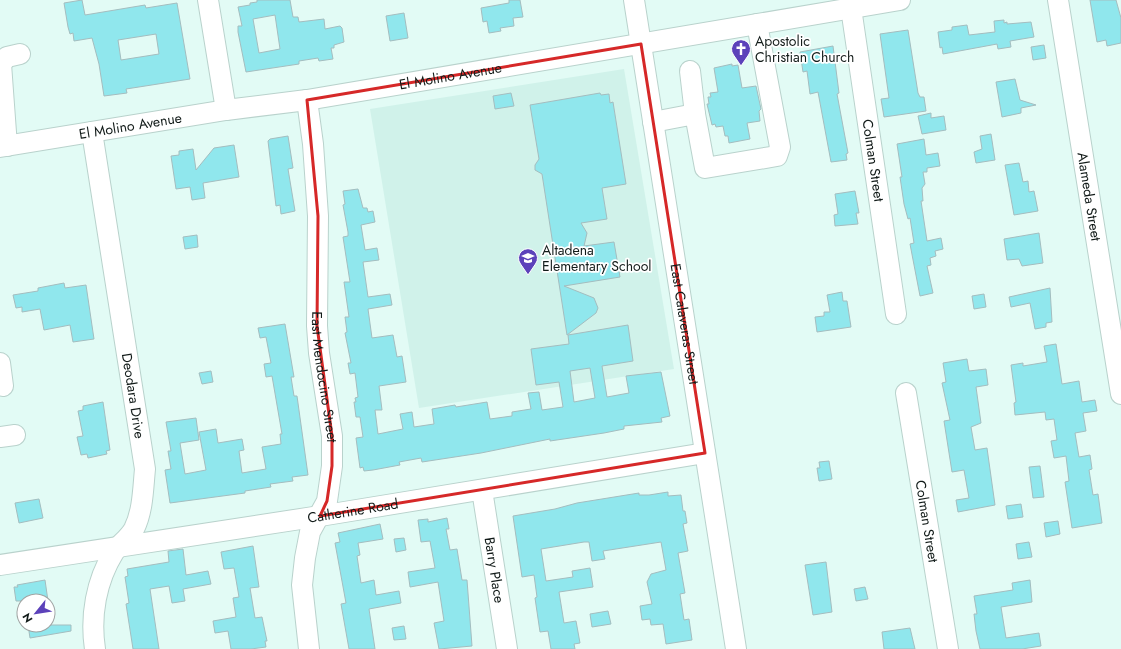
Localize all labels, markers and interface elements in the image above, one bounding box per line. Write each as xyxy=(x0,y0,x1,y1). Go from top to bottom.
place label: Apostolic Christian Church xyxy=(755,31,854,67)
church icon: Apostolic Christian Church xyxy=(730,38,752,66)
street label: El Molino Avenue xyxy=(397,57,503,94)
street label: El Molino Avenue xyxy=(77,107,183,144)
street label: Colman Street xyxy=(857,118,889,204)
street label: Alameda Street xyxy=(1072,151,1106,243)
place label: Altadena Elementary School xyxy=(542,240,652,276)
school or university icon: Altadena Elementary School xyxy=(517,247,539,275)
street label: East Calaveras Street xyxy=(666,262,704,386)
street label: East Mendocino Street xyxy=(307,311,342,443)
street label: Deodara Drive xyxy=(117,352,150,440)
street label: Colman Street xyxy=(910,479,944,565)
street label: Catherine Road xyxy=(306,493,400,528)
street label: Barry Place xyxy=(480,536,510,604)
north arrow xyxy=(16,593,56,633)
text: N xyxy=(18,610,36,626)

